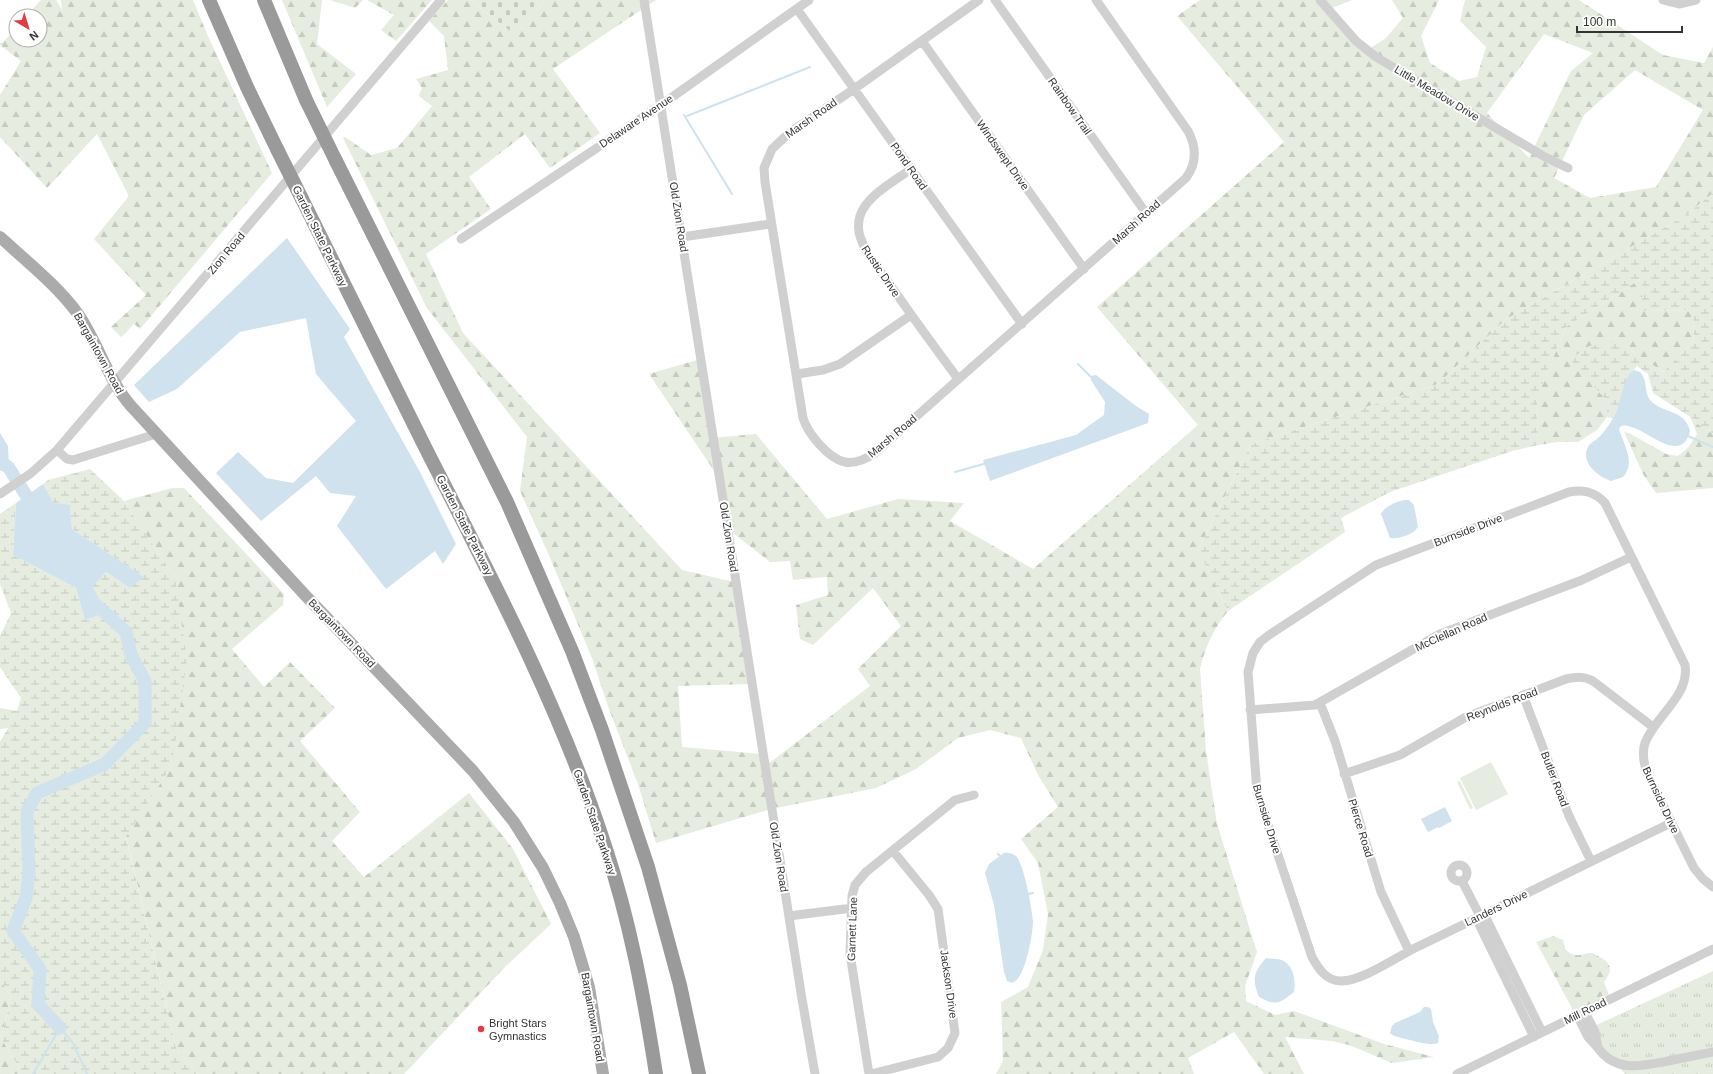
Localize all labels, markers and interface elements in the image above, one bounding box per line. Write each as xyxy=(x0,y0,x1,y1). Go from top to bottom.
north arrow xyxy=(8,8,48,48)
scale bar xyxy=(1577,8,1682,34)
text: 100 m xyxy=(1583,15,1616,29)
text: N xyxy=(27,29,41,43)
street label: Little Meadow Drive xyxy=(1393,63,1481,123)
street label: Rainbow Trail xyxy=(1046,75,1094,137)
street label: Delaware Avenue xyxy=(597,92,675,150)
street label: Marsh Road xyxy=(783,96,839,140)
street label: Windswept Drive xyxy=(974,118,1032,192)
street label: Pond Road xyxy=(888,140,930,192)
street label: Old Zion Road xyxy=(668,181,690,253)
street label: Garden State Parkway xyxy=(290,184,350,289)
street label: Marsh Road xyxy=(1110,197,1162,247)
street label: Zion Road xyxy=(205,230,247,276)
street label: Rustic Drive xyxy=(859,243,903,299)
street label: Bargaintown Road xyxy=(72,311,126,395)
street label: Marsh Road xyxy=(865,412,919,460)
street label: Garden State Parkway xyxy=(435,473,496,577)
street label: Old Zion Road xyxy=(718,501,740,573)
street label: Burnside Drive xyxy=(1432,511,1504,549)
street label: Bargaintown Road xyxy=(306,596,378,670)
street label: McClellan Road xyxy=(1413,611,1489,653)
street label: Reynolds Road xyxy=(1465,685,1539,723)
street label: Butler Road xyxy=(1539,750,1571,808)
street label: Burnside Drive xyxy=(1640,765,1682,835)
street label: Garden State Parkway xyxy=(571,768,619,877)
street label: Burnside Drive xyxy=(1251,783,1283,855)
street label: Pierce Road xyxy=(1346,797,1376,859)
street label: Old Zion Road xyxy=(768,821,790,893)
street label: Landers Drive xyxy=(1463,888,1529,928)
street label: Garnett Lane xyxy=(845,897,859,961)
street label: Jackson Drive xyxy=(938,949,960,1019)
street label: Bargaintown Road xyxy=(579,971,607,1063)
street label: Mill Road xyxy=(1562,996,1608,1026)
place label: Bright Stars Gymnastics xyxy=(489,1017,547,1042)
marker: Bright Stars Gymnastics xyxy=(476,1024,486,1034)

